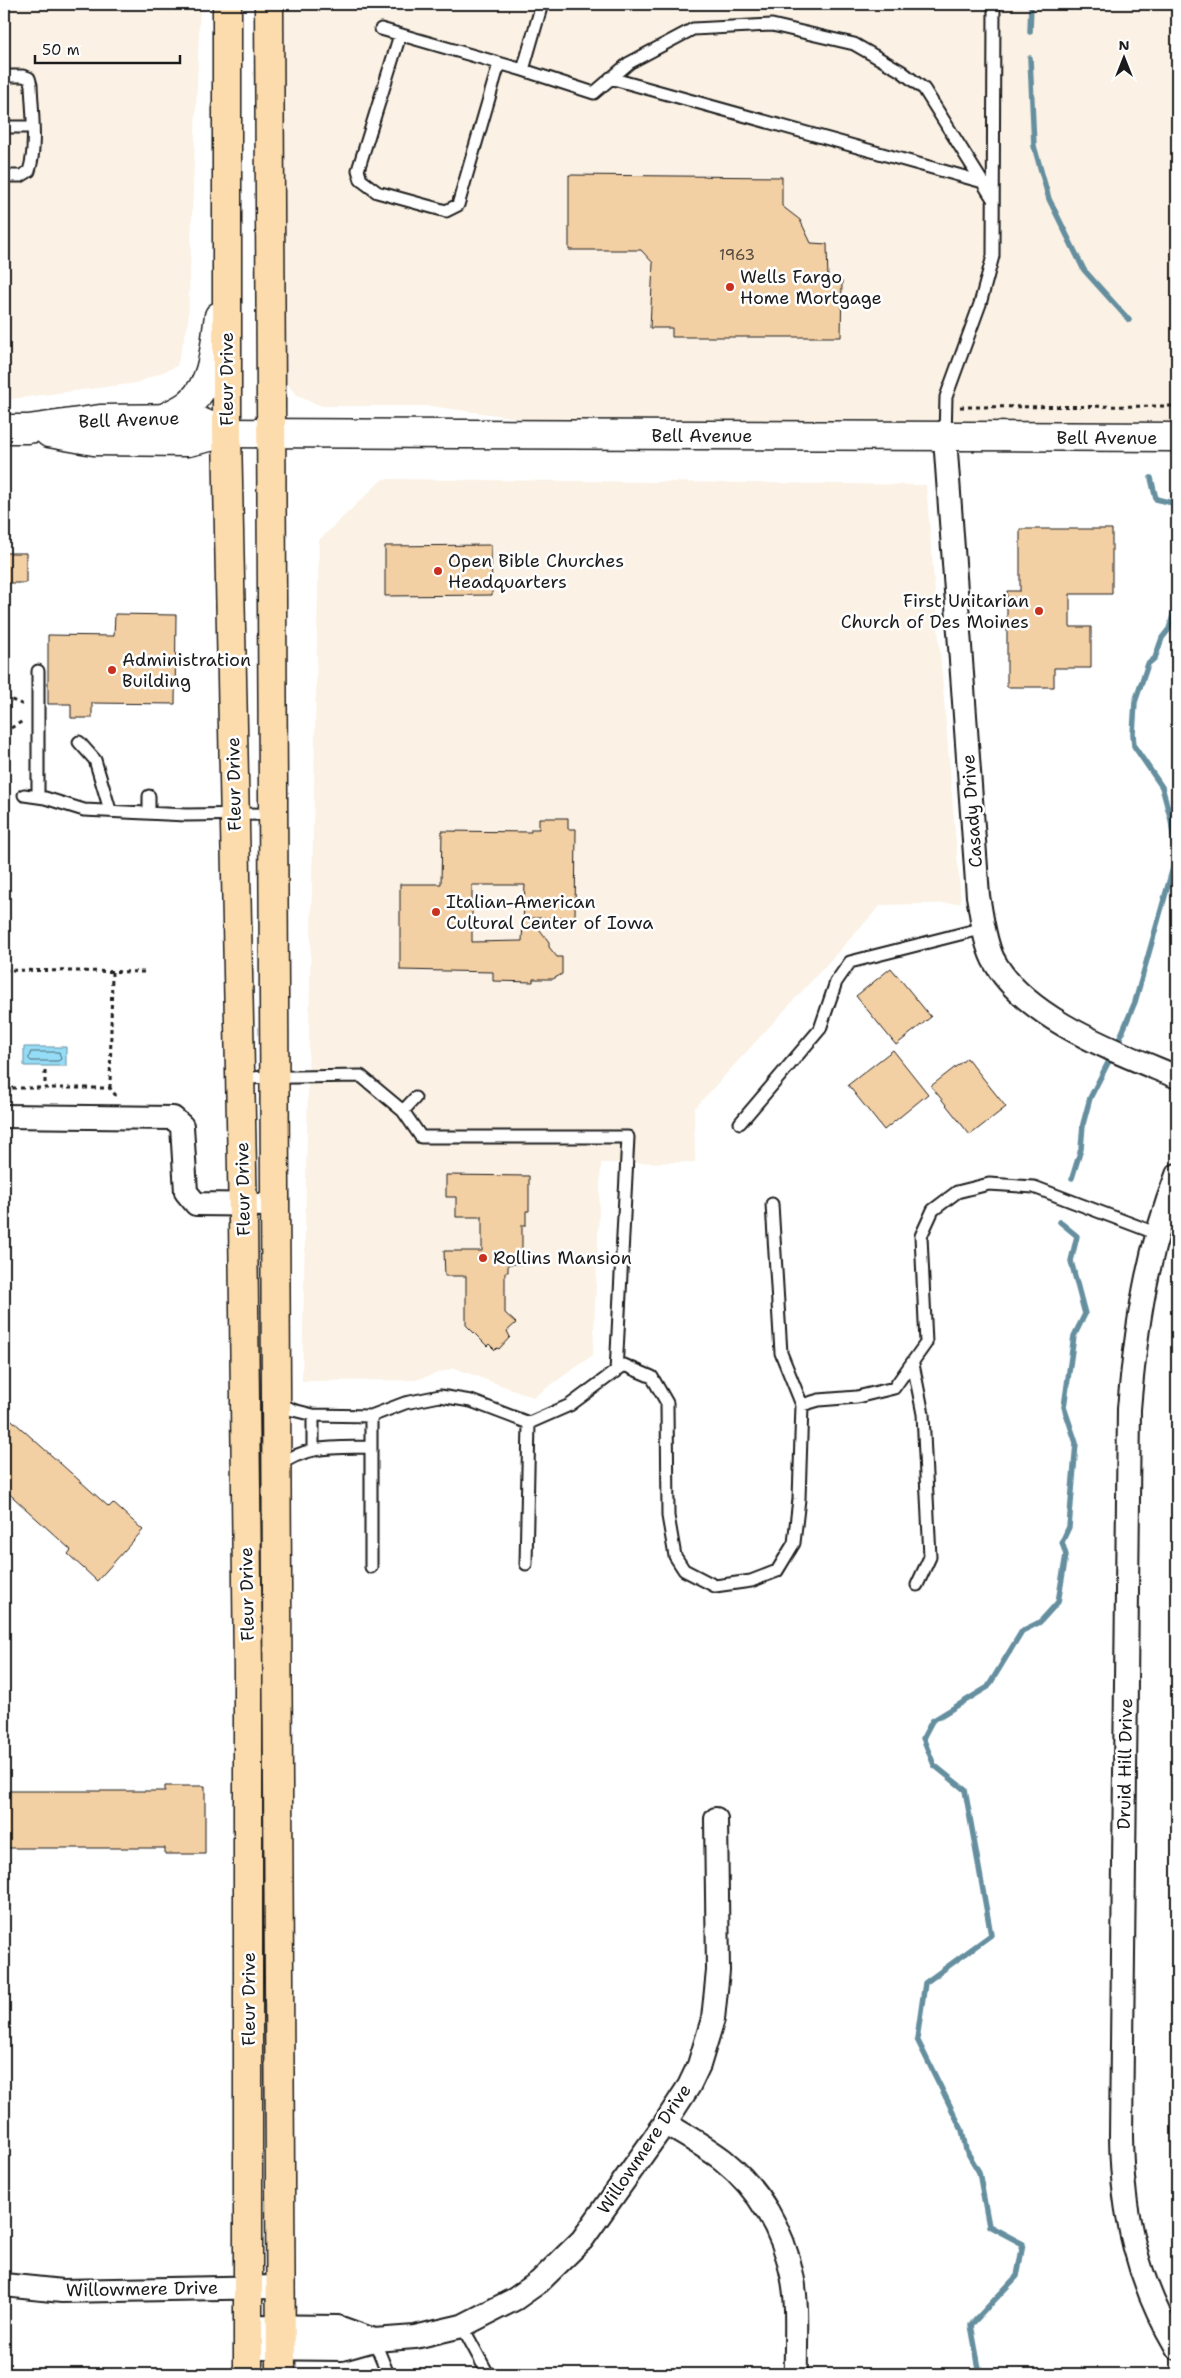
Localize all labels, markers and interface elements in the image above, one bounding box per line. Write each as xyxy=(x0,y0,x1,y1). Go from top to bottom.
scale bar xyxy=(35,32,180,64)
north arrow xyxy=(1098,32,1148,82)
text: N xyxy=(1118,36,1130,54)
text: 50 m xyxy=(42,40,80,60)
house number: 1963 xyxy=(719,245,755,265)
place label: Wells Fargo Home Mortgage xyxy=(740,265,882,310)
marker: Wells Fargo Home Mortgage xyxy=(724,281,736,293)
street label: Fleur Drive xyxy=(215,332,239,426)
street label: Bell Avenue xyxy=(78,406,180,434)
street label: Bell Avenue xyxy=(652,424,752,448)
street label: Bell Avenue xyxy=(1057,426,1157,450)
place label: Open Bible Churches Headquarters xyxy=(448,549,624,594)
marker: Open Bible Churches Headquarters xyxy=(432,565,444,577)
place label: First Unitarian Church of Des Moines xyxy=(841,589,1029,634)
marker: First Unitarian Church of Des Moines xyxy=(1033,605,1045,617)
place label: Administration Building xyxy=(122,648,251,693)
marker: Administration Building xyxy=(106,664,118,676)
street label: Fleur Drive xyxy=(221,737,247,831)
street label: Casady Drive xyxy=(956,754,988,868)
place label: Italian-American Cultural Center of Iowa xyxy=(446,890,653,935)
marker: Italian-American Cultural Center of Iowa xyxy=(430,906,442,918)
street label: Fleur Drive xyxy=(230,1142,256,1236)
place label: Rollins Mansion xyxy=(493,1246,632,1270)
marker: Rollins Mansion xyxy=(477,1252,489,1264)
street label: Fleur Drive xyxy=(234,1547,260,1641)
street label: Druid Hill Drive xyxy=(1112,1698,1138,1830)
street label: Fleur Drive xyxy=(237,1952,261,2046)
street label: Willowmere Drive xyxy=(591,2079,697,2219)
street label: Willowmere Drive xyxy=(66,2276,218,2302)

